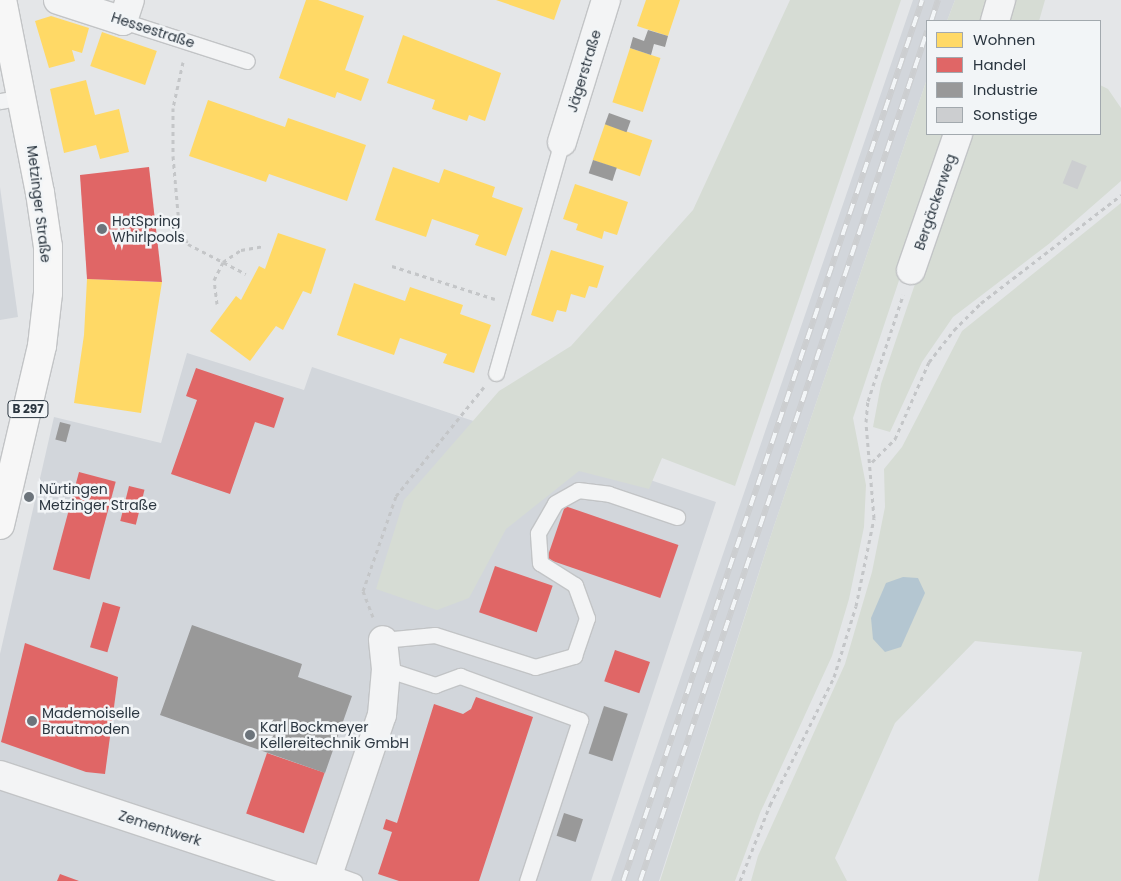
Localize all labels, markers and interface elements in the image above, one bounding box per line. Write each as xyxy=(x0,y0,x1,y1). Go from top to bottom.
street label: Hessestraße xyxy=(109,9,197,51)
legend xyxy=(926,20,1101,135)
street label: Jägerstraße xyxy=(563,28,605,114)
text: Wohnen xyxy=(973,29,1035,50)
text: Handel xyxy=(973,54,1026,75)
text: Industrie xyxy=(973,79,1038,100)
text: Sonstige xyxy=(973,104,1037,125)
street label: Metzinger Straße xyxy=(23,144,55,264)
street label: Bergäckerweg xyxy=(911,152,959,252)
place label: HotSpring Whirlpools xyxy=(112,213,185,246)
marker: HotSpring Whirlpools xyxy=(96,223,108,235)
road number: B 297 xyxy=(7,399,49,418)
place label: Nürtingen Metzinger Straße xyxy=(39,481,157,514)
marker: Nürtingen Metzinger Straße xyxy=(23,491,35,503)
place label: Mademoiselle Brautmoden xyxy=(42,705,140,738)
marker: Mademoiselle Brautmoden xyxy=(26,715,38,727)
place label: Karl Bockmeyer Kellereitechnik GmbH xyxy=(260,719,409,752)
marker: Karl Bockmeyer Kellereitechnik GmbH xyxy=(244,729,256,741)
street label: Zementwerk xyxy=(117,807,203,849)

